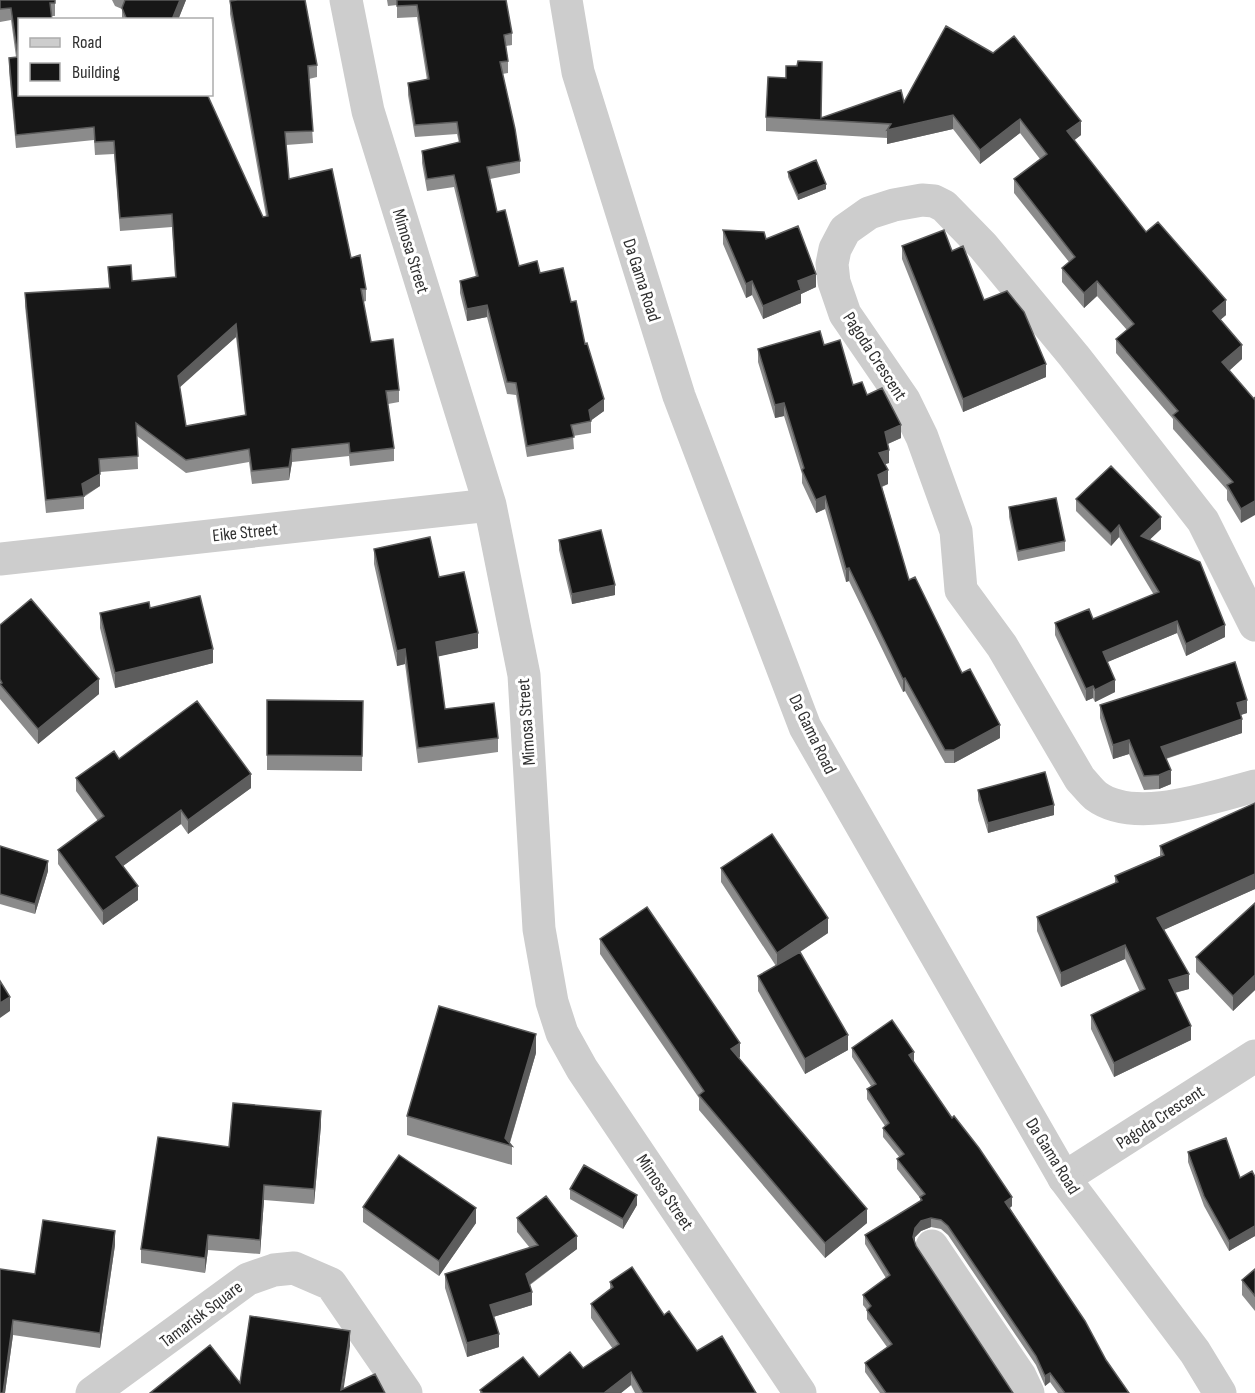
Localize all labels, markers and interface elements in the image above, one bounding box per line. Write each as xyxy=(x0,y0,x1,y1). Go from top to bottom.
legend xyxy=(18,18,213,96)
text: Road xyxy=(72,32,102,53)
text: Building xyxy=(72,62,120,83)
street label: Mimosa Street xyxy=(388,206,433,296)
street label: Da Gama Road xyxy=(618,236,665,324)
street label: Pagoda Crescent xyxy=(838,308,911,405)
street label: Eike Street xyxy=(211,519,279,546)
street label: Mimosa Street xyxy=(513,677,540,766)
street label: Da Gama Road xyxy=(784,691,841,777)
street label: Pagoda Crescent xyxy=(1112,1081,1209,1154)
street label: Da Gama Road xyxy=(1021,1114,1084,1198)
street label: Mimosa Street xyxy=(631,1150,698,1235)
street label: Tamarisk Square xyxy=(156,1277,247,1352)

